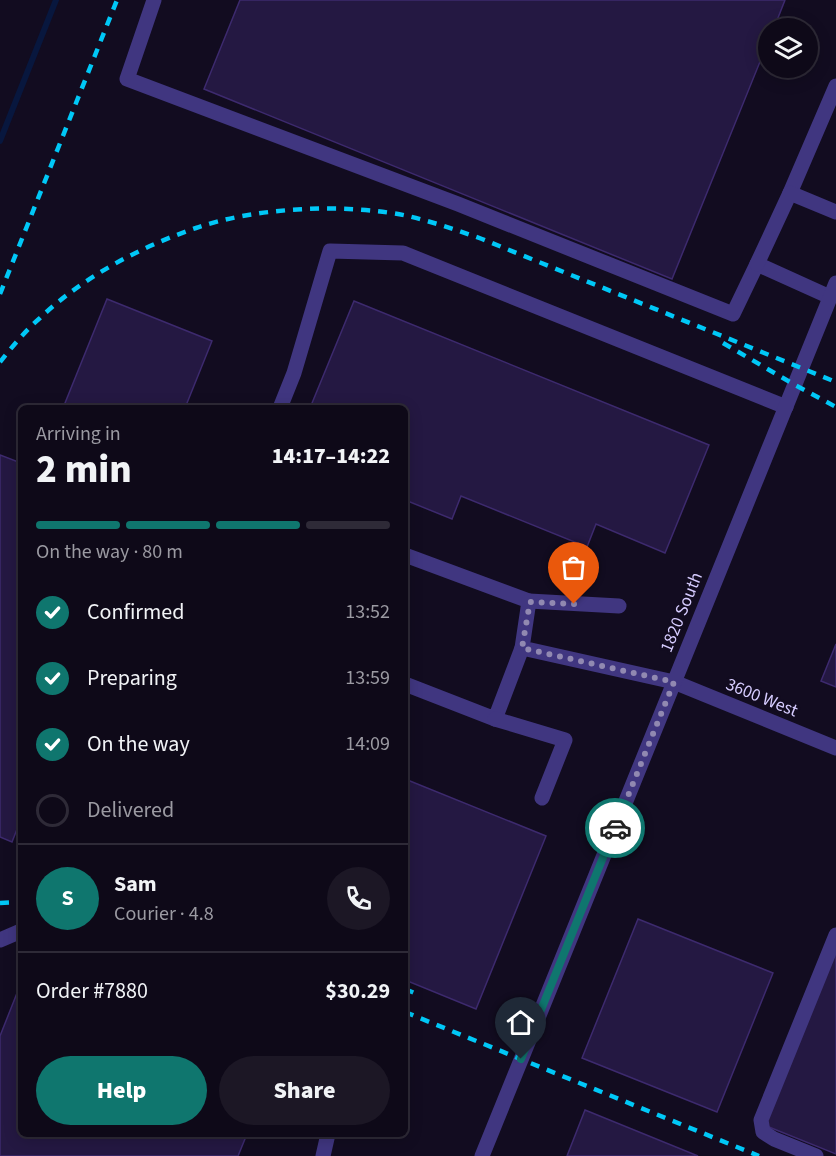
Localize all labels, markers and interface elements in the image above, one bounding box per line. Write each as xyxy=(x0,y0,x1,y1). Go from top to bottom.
map controls xyxy=(758,18,818,78)
button: layers xyxy=(758,18,818,78)
text: Arriving in xyxy=(36,420,121,448)
text: 14:17–14:22 xyxy=(272,440,390,472)
text: 2 min xyxy=(36,442,132,498)
text: On the way · 80 m xyxy=(36,538,183,566)
pin xyxy=(548,542,599,604)
icon: bag xyxy=(557,551,590,584)
street label: 1820 South xyxy=(654,568,709,656)
icon: check xyxy=(36,596,69,629)
text: Confirmed xyxy=(87,596,184,628)
text: 13:52 xyxy=(345,598,390,626)
icon: check xyxy=(36,662,69,695)
text: Preparing xyxy=(87,662,177,694)
text: 13:59 xyxy=(345,664,390,692)
street label: 3600 West xyxy=(722,672,802,723)
icon: check xyxy=(36,728,69,761)
text: On the way xyxy=(87,728,190,760)
text: 14:09 xyxy=(345,730,390,758)
text: Delivered xyxy=(87,794,174,826)
courier xyxy=(585,798,645,858)
icon: car xyxy=(599,812,632,845)
button: phone xyxy=(327,867,390,930)
text: Sam xyxy=(114,868,157,900)
text: S xyxy=(61,882,74,914)
text: Courier · 4.8 xyxy=(114,900,214,928)
text: Order #7880 xyxy=(36,975,148,1007)
text: $30.29 xyxy=(325,975,390,1007)
pin xyxy=(495,997,546,1059)
icon: home xyxy=(504,1006,537,1039)
button: Help xyxy=(36,1056,207,1125)
button: Share xyxy=(219,1056,390,1125)

